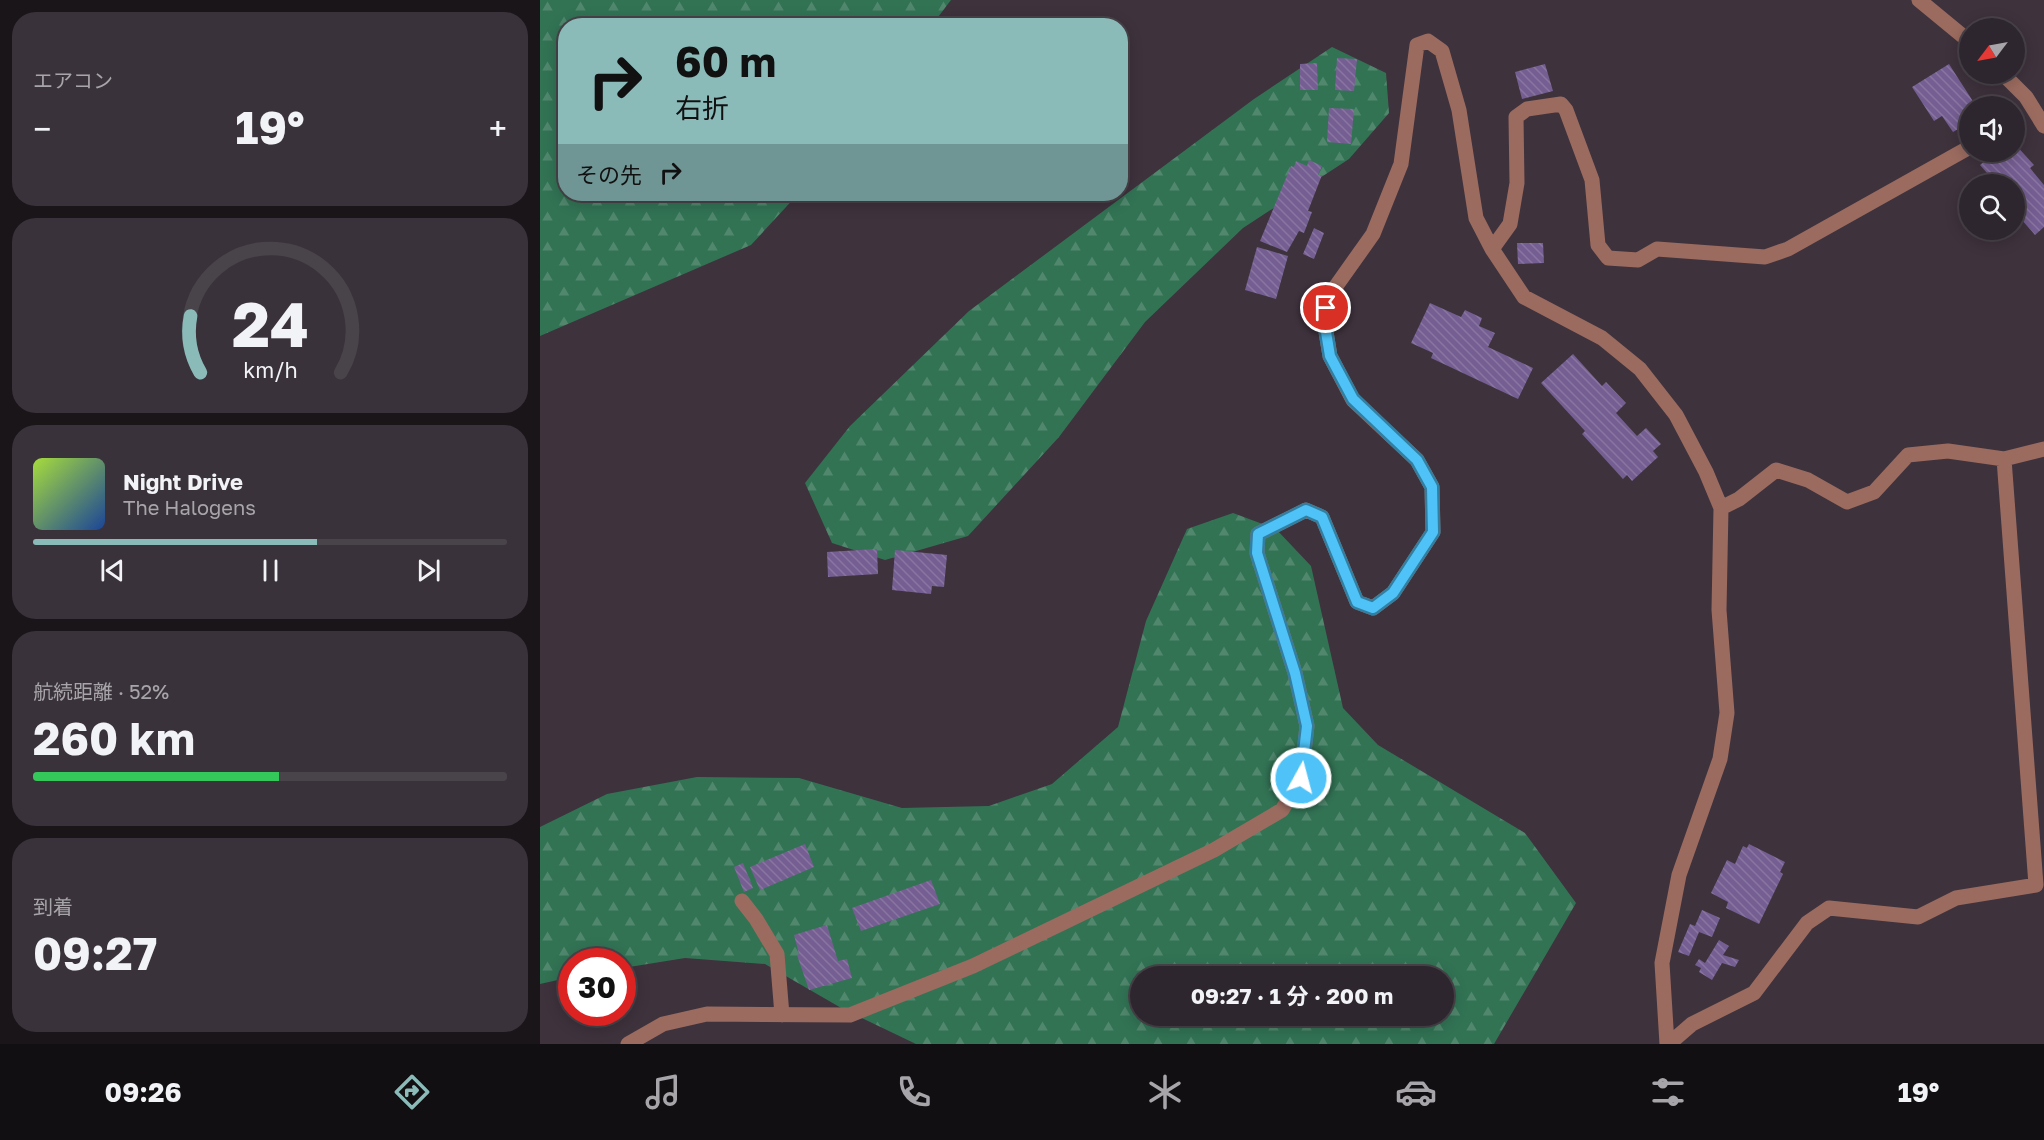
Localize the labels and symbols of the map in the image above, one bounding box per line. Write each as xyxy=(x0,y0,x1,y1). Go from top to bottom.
north arrow xyxy=(1959,18,2025,84)
pin xyxy=(1300,282,1351,333)
position arrow xyxy=(1269,746,1333,810)
speed limit sign: 30 xyxy=(558,948,636,1026)

